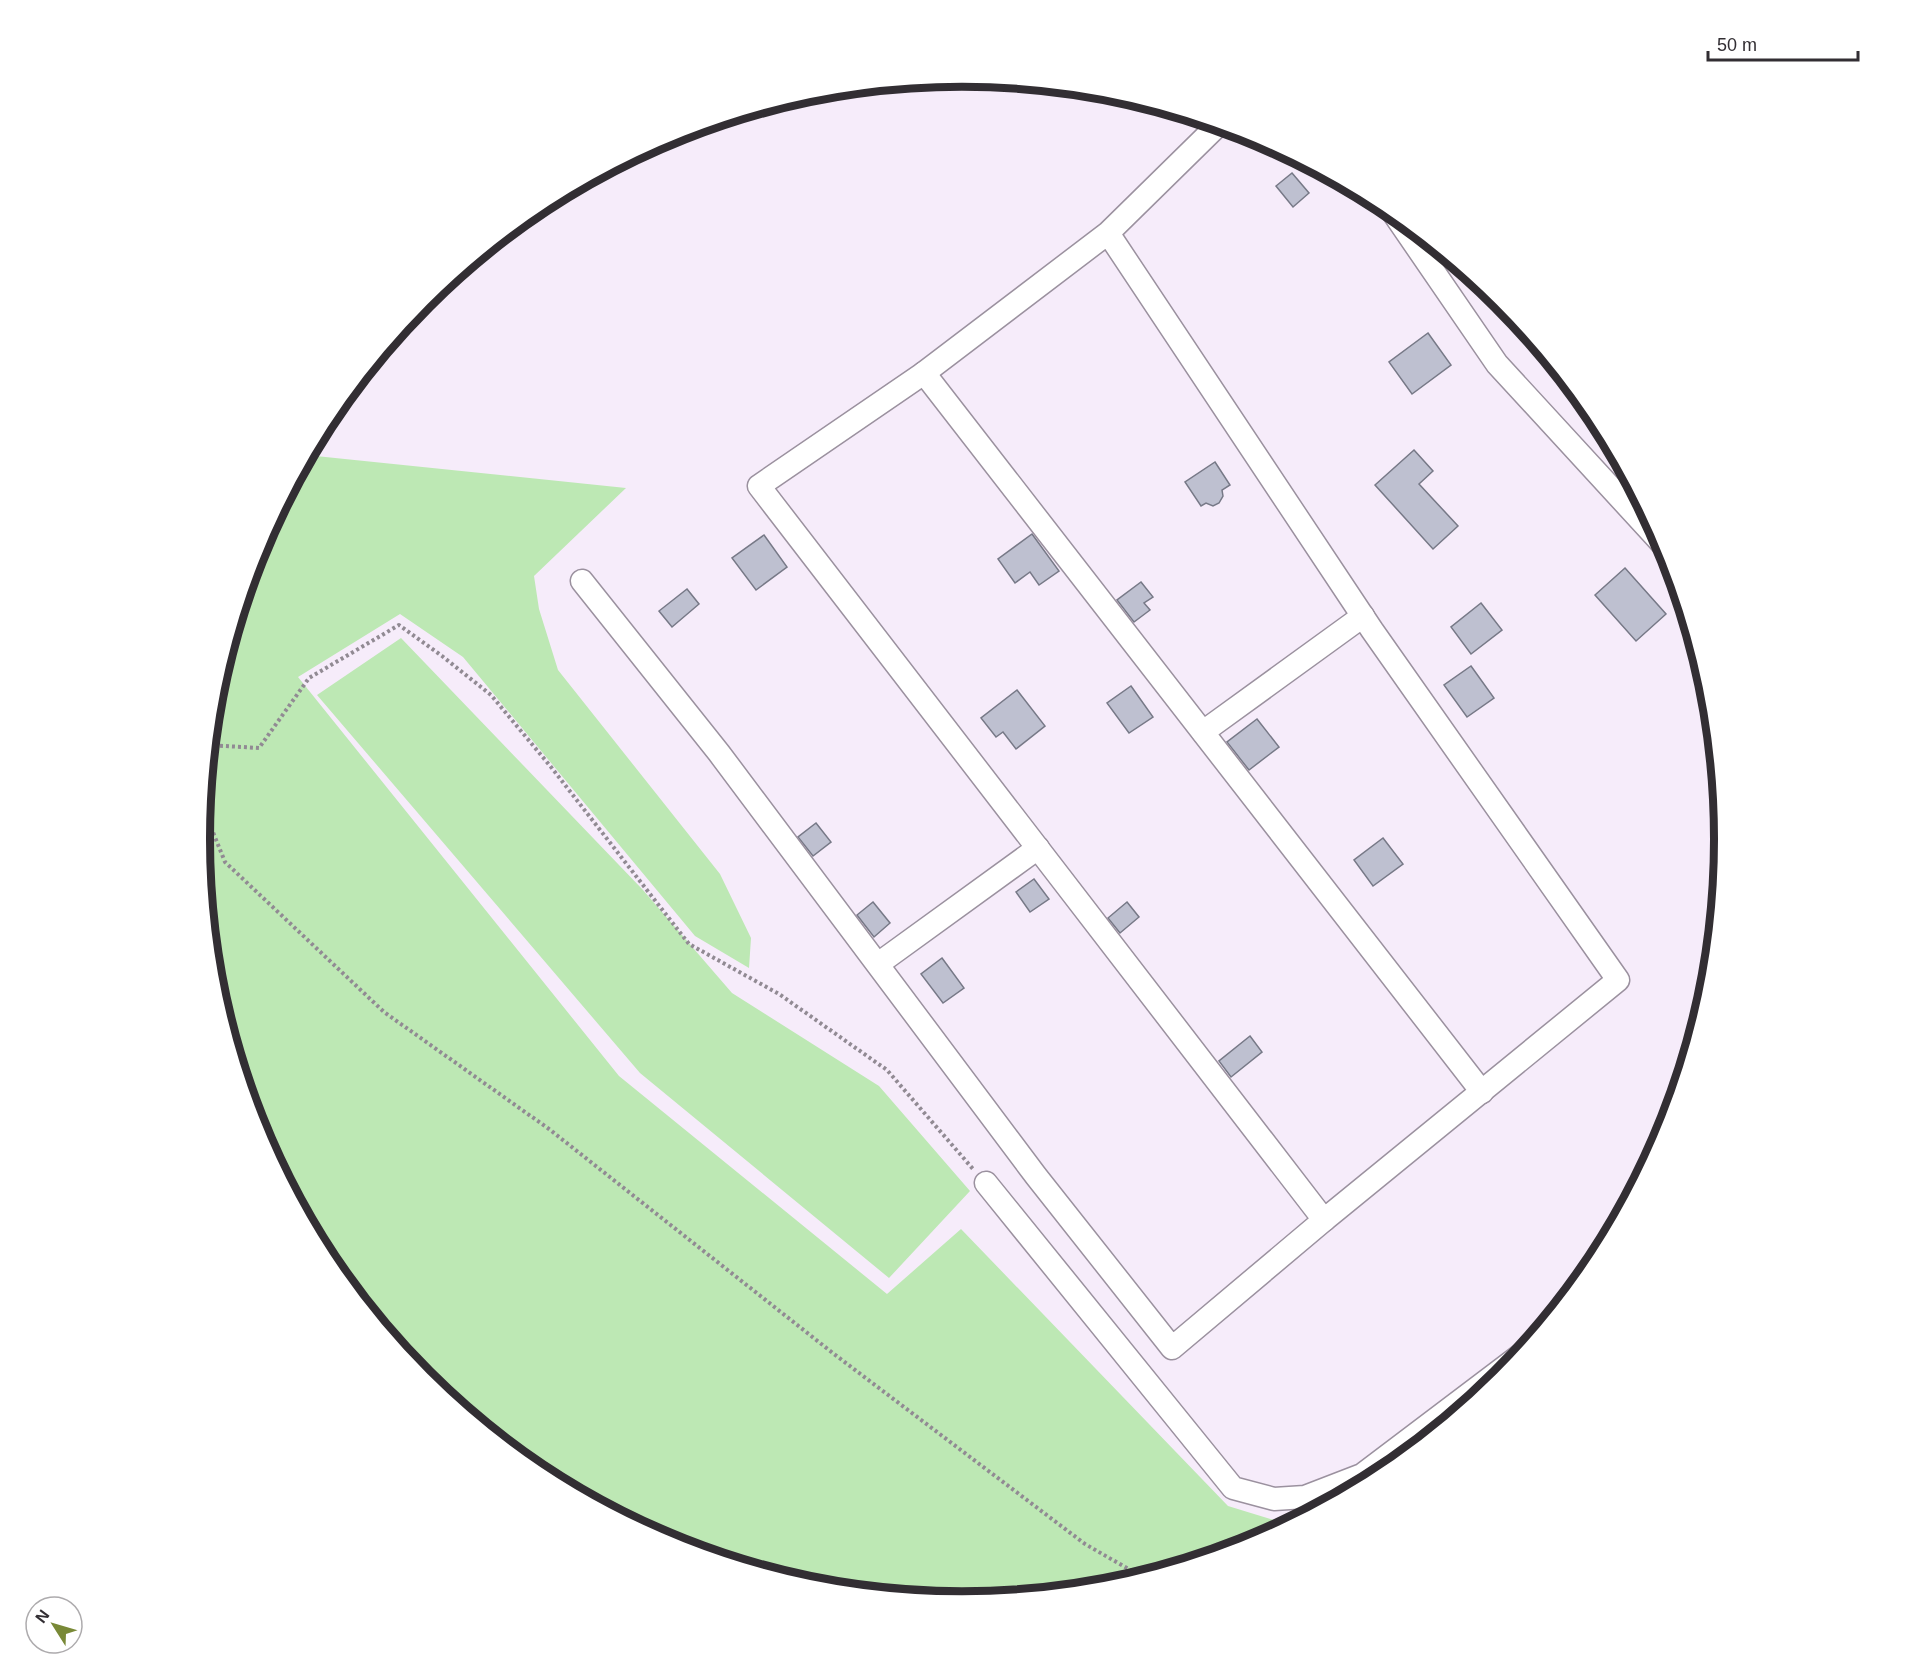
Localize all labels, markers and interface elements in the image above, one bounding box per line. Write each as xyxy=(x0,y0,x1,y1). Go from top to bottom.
scale bar xyxy=(1708,24,1858,62)
text: 50 m xyxy=(1717,35,1757,55)
north arrow xyxy=(24,1595,84,1655)
text: N xyxy=(32,1607,53,1626)

